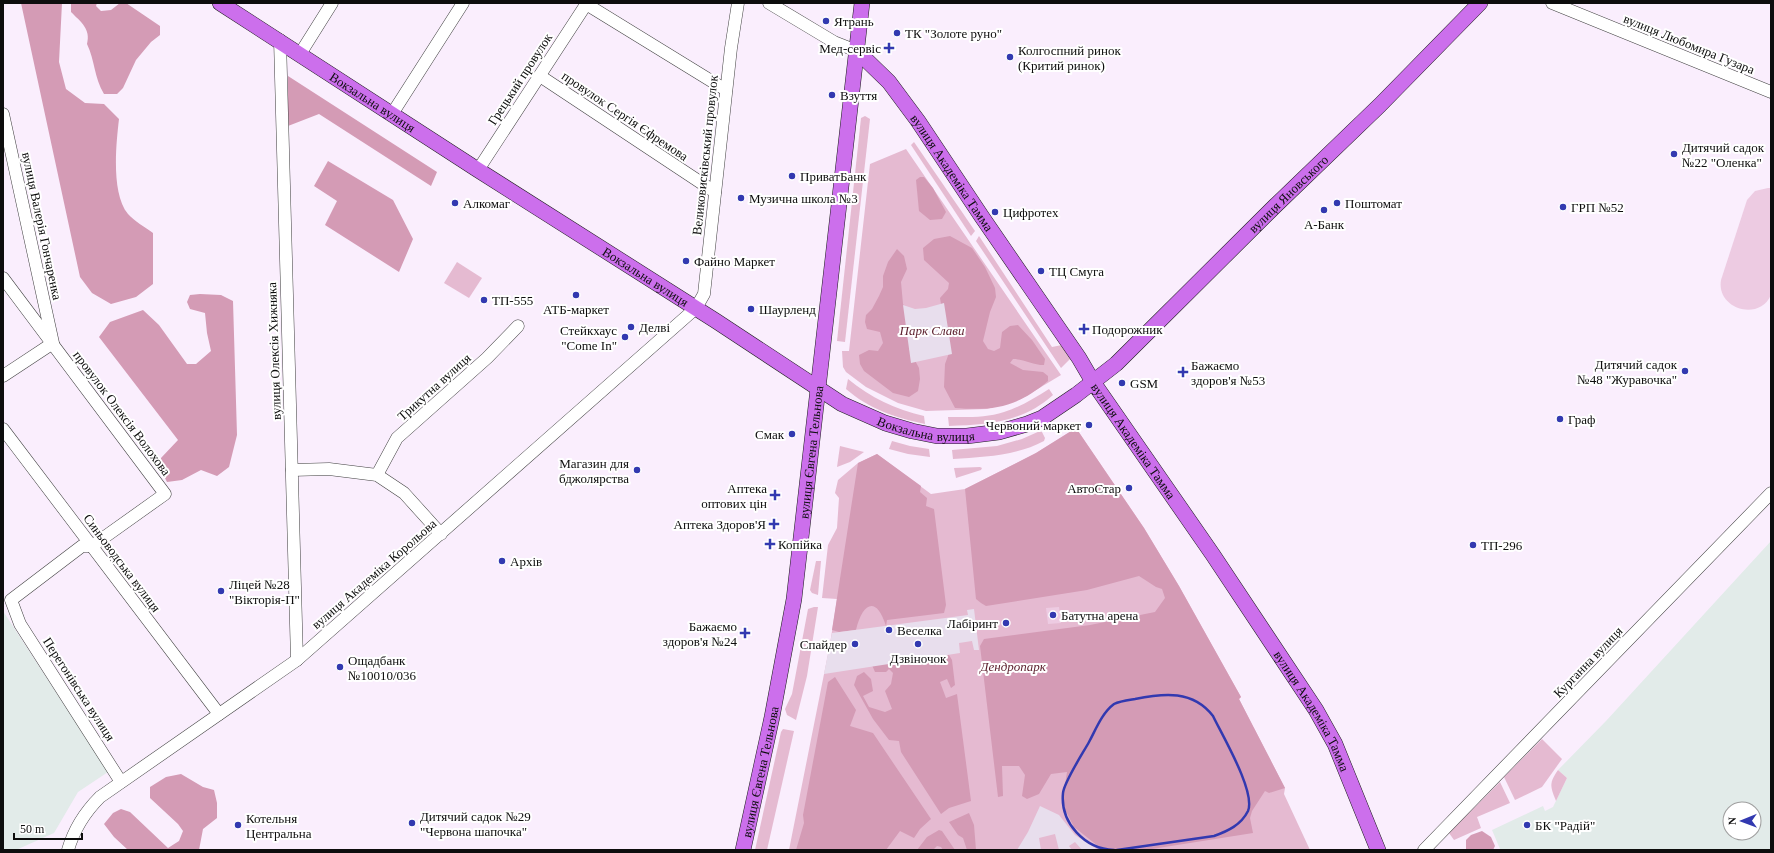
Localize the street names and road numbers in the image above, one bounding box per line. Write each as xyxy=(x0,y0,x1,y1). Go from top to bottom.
street label: вулиця Любомира Гузара xyxy=(1621,11,1757,77)
street label: Грецький провулок xyxy=(485,30,556,128)
street label: провулок Сергія Єфремова xyxy=(559,68,691,164)
street label: Вокзальна вулиця xyxy=(327,69,418,135)
street label: Великовисківський провулок xyxy=(689,74,721,236)
street label: вулиця Академіка Тамма xyxy=(908,111,997,234)
street label: вулиця Валерія Гончаренка xyxy=(19,151,65,301)
street label: вулиця Яновського xyxy=(1245,152,1331,236)
street label: Вокзальна вулиця xyxy=(600,244,692,309)
street label: вулиця Олексія Хижняка xyxy=(264,282,284,420)
street label: провулок Олексія Волохова xyxy=(70,348,174,479)
street label: Трикутна вулиця xyxy=(394,350,474,424)
street label: вулиця Академіка Тамма xyxy=(1088,380,1179,502)
street label: вулиця Євгена Тельнова xyxy=(796,385,826,519)
street label: Вокзальна вулиця xyxy=(875,413,976,444)
street label: Синьоводська вулиця xyxy=(80,511,164,615)
street label: вулиця Академіка Корольова xyxy=(309,516,439,632)
street label: Курганна вулиця xyxy=(1550,623,1626,701)
street label: Перегонівська вулиця xyxy=(40,634,118,744)
street label: вулиця Академіка Тамма xyxy=(1271,648,1353,774)
street label: вулиця Євгена Тельнова xyxy=(738,705,781,839)

